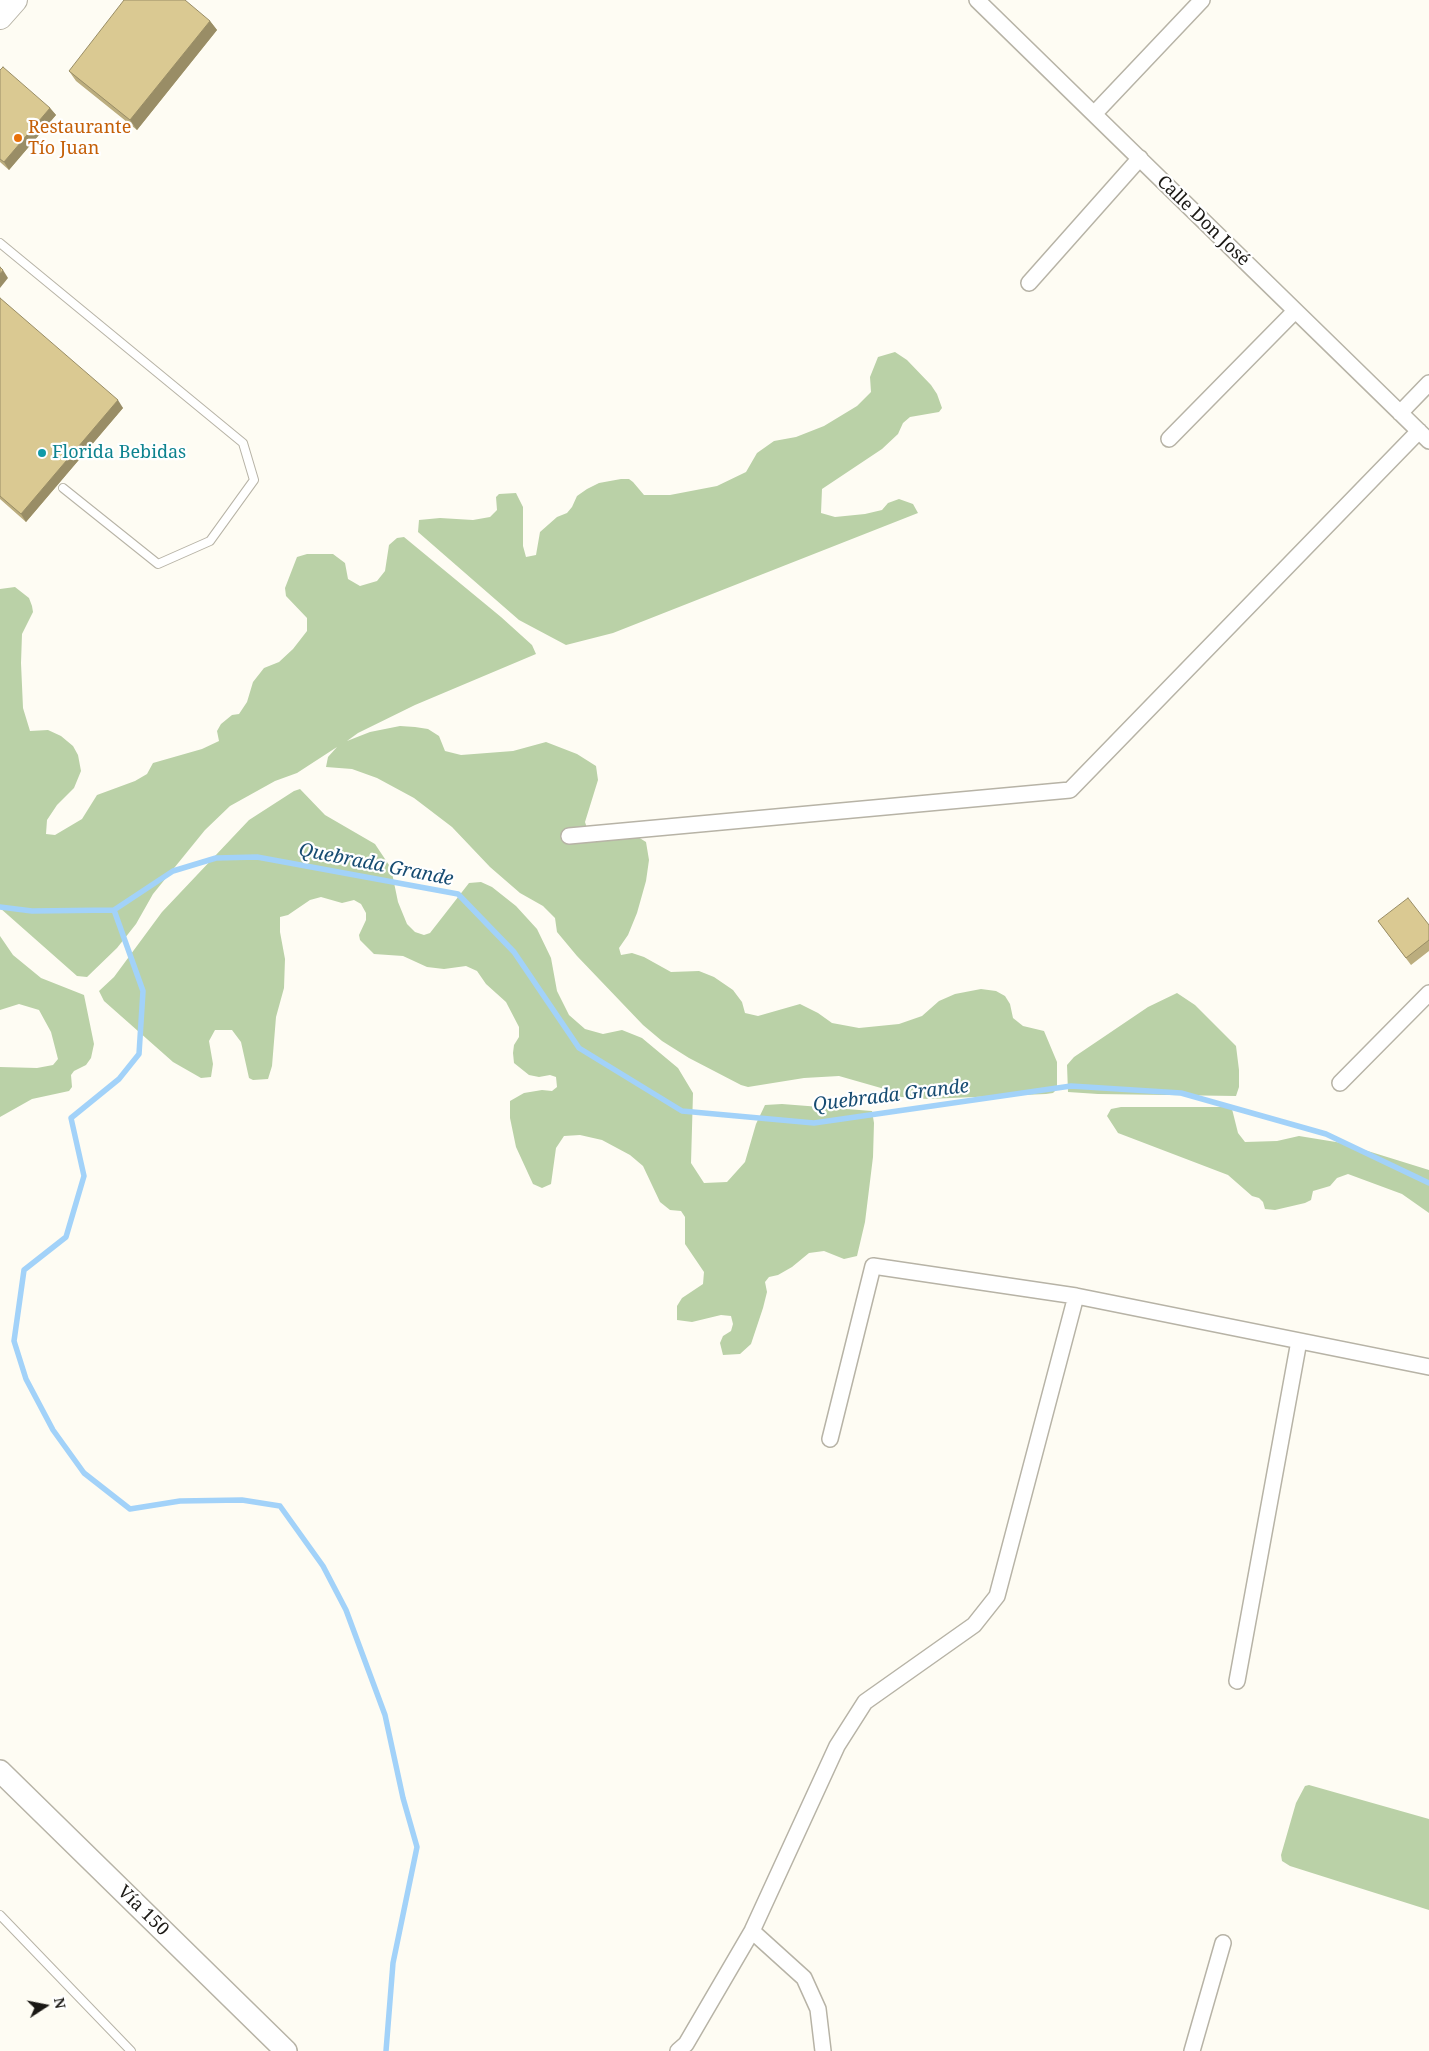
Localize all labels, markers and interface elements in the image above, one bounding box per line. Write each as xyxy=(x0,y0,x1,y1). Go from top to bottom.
place label: Restaurante Tío Juan xyxy=(28,117,131,160)
marker: Restaurante Tío Juan xyxy=(12,132,24,144)
street label: Calle Don José xyxy=(1152,171,1254,271)
place label: Florida Bebidas xyxy=(52,442,186,464)
marker: Florida Bebidas xyxy=(36,447,48,459)
water label: Quebrada Grande xyxy=(297,839,455,891)
water label: Quebrada Grande xyxy=(812,1075,970,1117)
street label: Vía 150 xyxy=(113,1881,173,1941)
north arrow xyxy=(20,1981,70,2031)
text: N xyxy=(50,1996,71,2010)

